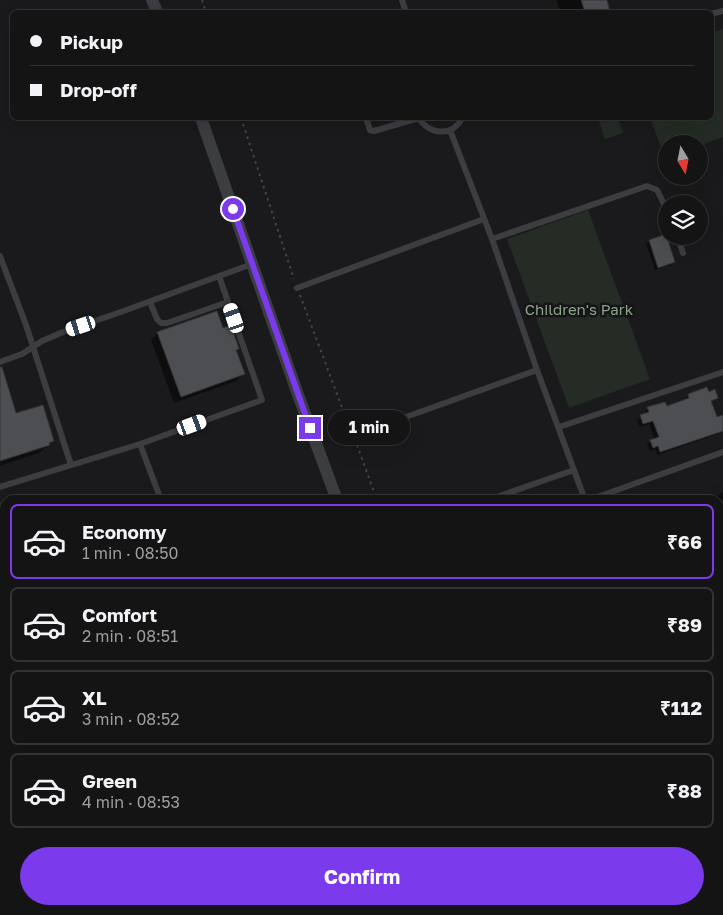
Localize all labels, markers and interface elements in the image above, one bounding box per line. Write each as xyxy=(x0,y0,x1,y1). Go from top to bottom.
text: Pickup xyxy=(60,30,123,53)
text: Drop-off xyxy=(60,78,137,101)
north arrow xyxy=(658,135,708,185)
map controls xyxy=(658,135,708,245)
button: layers xyxy=(658,195,708,245)
route start xyxy=(222,198,244,220)
park label: Children's Park xyxy=(525,300,634,318)
car xyxy=(222,301,245,335)
car xyxy=(64,314,97,338)
callout: 1 min xyxy=(328,410,410,446)
car xyxy=(175,413,208,437)
route end xyxy=(299,417,321,439)
text: 1 min xyxy=(349,417,389,437)
icon: car xyxy=(22,519,67,564)
text: Economy xyxy=(82,520,167,543)
text: ₹66 xyxy=(667,530,702,553)
text: 1 min · 08:50 xyxy=(82,543,179,563)
icon: car xyxy=(22,602,67,647)
text: Comfort xyxy=(82,603,157,626)
text: ₹89 xyxy=(667,613,702,636)
text: 2 min · 08:51 xyxy=(82,626,178,646)
icon: car xyxy=(22,685,67,730)
text: XL xyxy=(82,686,107,709)
text: ₹112 xyxy=(660,696,702,719)
text: 3 min · 08:52 xyxy=(82,709,180,729)
icon: car xyxy=(22,768,67,813)
text: Green xyxy=(82,769,137,792)
text: ₹88 xyxy=(667,779,702,802)
text: 4 min · 08:53 xyxy=(82,792,180,812)
button: Confirm xyxy=(20,847,704,905)

